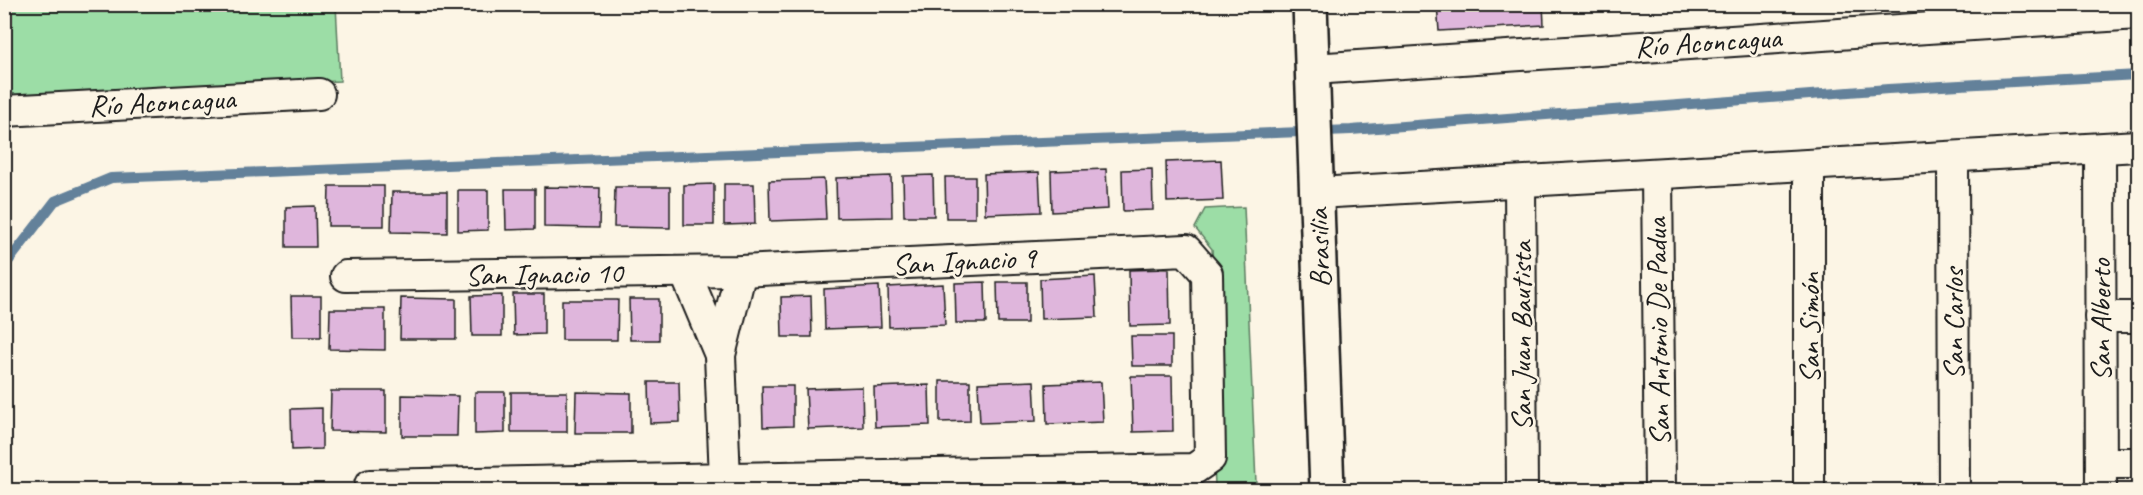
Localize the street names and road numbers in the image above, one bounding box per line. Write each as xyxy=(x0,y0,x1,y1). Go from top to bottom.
street label: Río Aconcagua xyxy=(1634,18,1784,66)
street label: Río Aconcagua xyxy=(88,79,238,125)
street label: Brasilia xyxy=(1299,206,1339,288)
street label: San Antonio De Padua xyxy=(1637,216,1679,446)
street label: San Ignacio 9 xyxy=(891,238,1039,284)
street label: San Juan Bautista xyxy=(1502,239,1540,431)
street label: San Ignacio 10 xyxy=(465,254,626,294)
street label: San Alberto xyxy=(2081,257,2119,381)
street label: San Carlos xyxy=(1934,266,1972,380)
street label: San Simón xyxy=(1790,271,1828,383)

